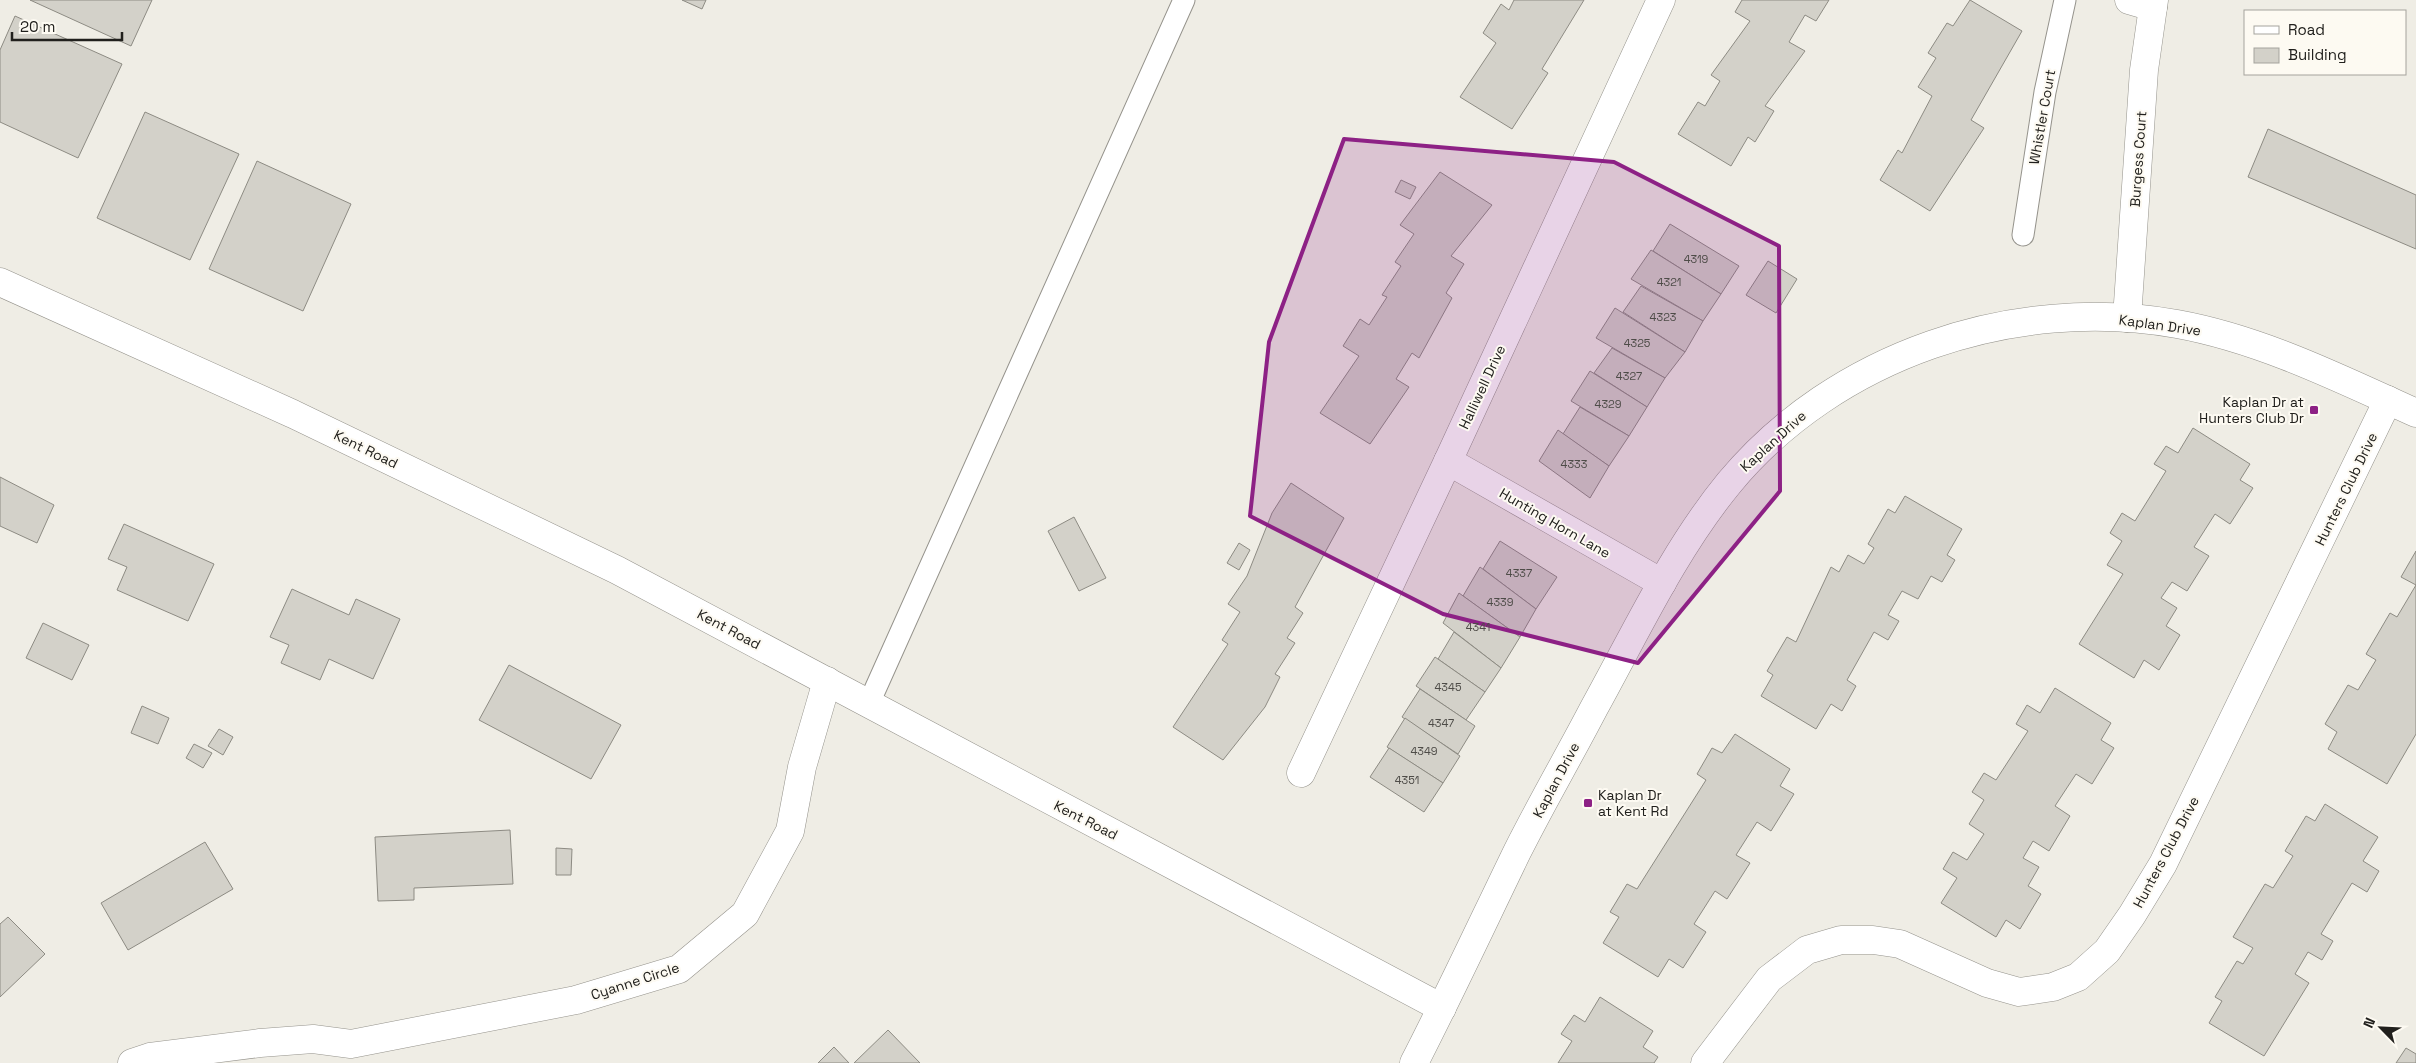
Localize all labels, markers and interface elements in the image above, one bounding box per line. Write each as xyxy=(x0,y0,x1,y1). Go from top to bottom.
scale bar xyxy=(12,10,122,42)
legend xyxy=(2244,10,2406,75)
text: 20 m xyxy=(20,17,55,36)
text: Road xyxy=(2288,20,2325,39)
text: Building xyxy=(2288,45,2347,64)
street label: Whistler Court xyxy=(2025,68,2059,166)
street label: Burgess Court xyxy=(2126,110,2150,208)
house number: 4319 xyxy=(1684,252,1709,266)
house number: 4321 xyxy=(1657,275,1681,289)
house number: 4323 xyxy=(1650,310,1677,324)
street label: Kaplan Drive xyxy=(2118,310,2202,340)
house number: 4325 xyxy=(1624,336,1651,350)
street label: Halliwell Drive xyxy=(1455,342,1509,432)
house number: 4327 xyxy=(1616,369,1642,383)
place label: Kaplan Dr at Hunters Club Dr xyxy=(2199,393,2304,427)
house number: 4329 xyxy=(1595,397,1622,411)
marker: Kaplan Dr at Hunters Club Dr xyxy=(2308,404,2320,416)
street label: Kaplan Drive xyxy=(1736,407,1810,475)
street label: Kent Road xyxy=(331,426,401,472)
street label: Hunters Club Drive xyxy=(2311,429,2381,549)
house number: 4333 xyxy=(1561,457,1588,471)
street label: Hunting Horn Lane xyxy=(1496,484,1614,562)
house number: 4337 xyxy=(1506,566,1532,580)
house number: 4339 xyxy=(1487,595,1514,609)
street label: Kent Road xyxy=(694,605,764,653)
house number: 4341 xyxy=(1466,620,1490,634)
house number: 4345 xyxy=(1435,680,1462,694)
house number: 4347 xyxy=(1428,716,1454,730)
street label: Kaplan Drive xyxy=(1529,739,1583,821)
house number: 4349 xyxy=(1410,744,1438,758)
house number: 4351 xyxy=(1395,773,1419,787)
place label: Kaplan Dr at Kent Rd xyxy=(1598,786,1668,820)
street label: Hunters Club Drive xyxy=(2129,793,2203,911)
street label: Kent Road xyxy=(1051,796,1121,844)
marker: Kaplan Dr at Kent Rd xyxy=(1582,797,1594,809)
street label: Cyanne Circle xyxy=(588,958,682,1004)
north arrow xyxy=(2356,1003,2406,1053)
text: N xyxy=(2359,1015,2379,1031)

